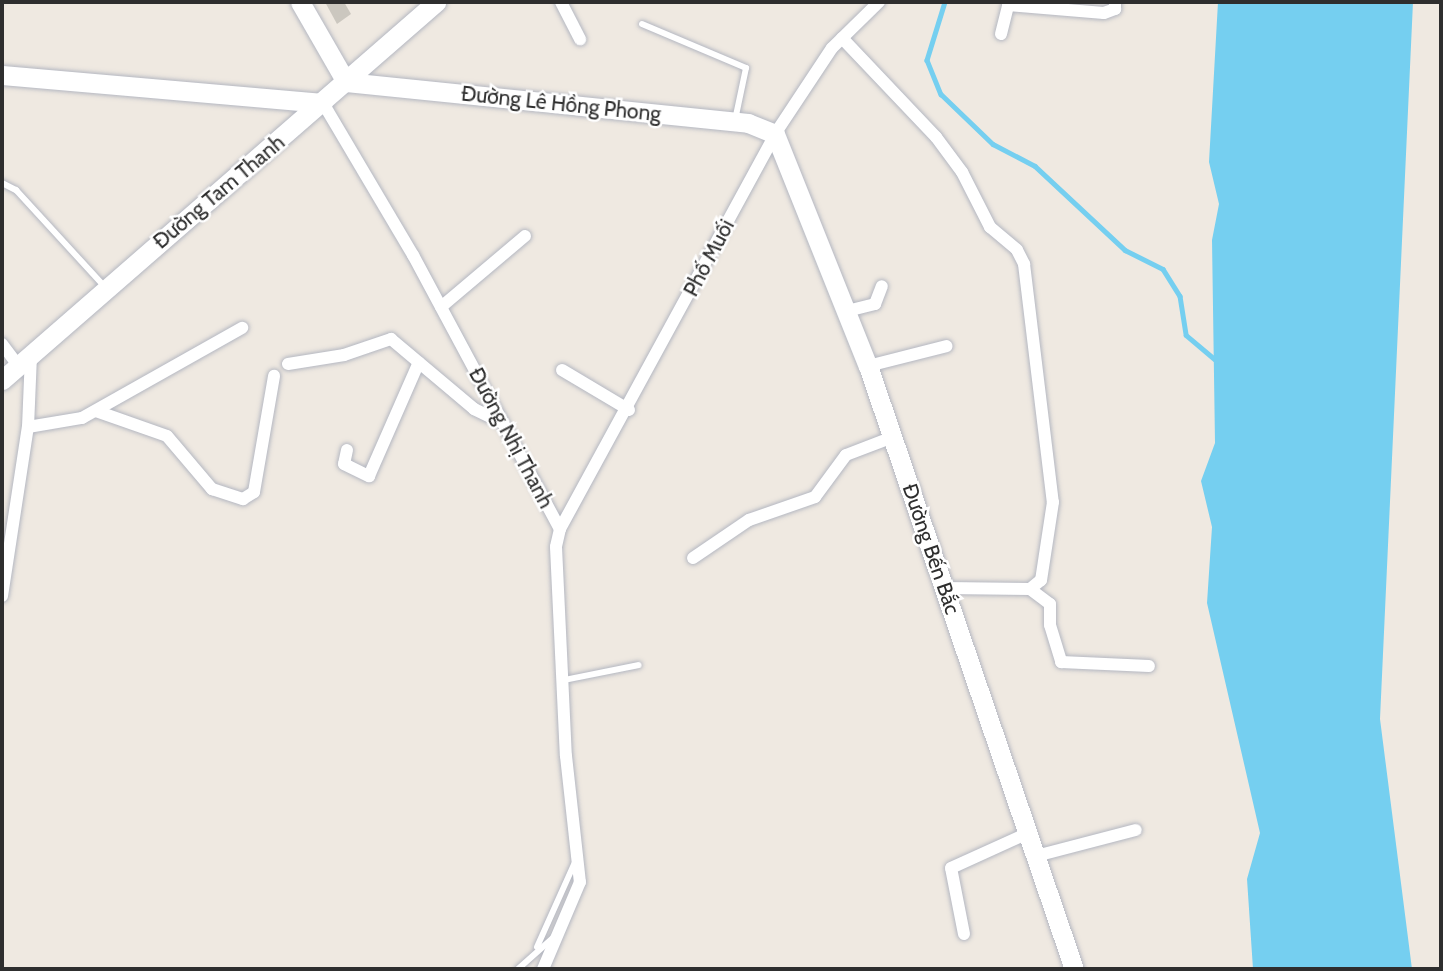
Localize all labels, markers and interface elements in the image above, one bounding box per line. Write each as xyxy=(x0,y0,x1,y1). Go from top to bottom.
street label: Đường Lê Hồng Phong xyxy=(460,81,662,127)
street label: Đường Tam Thanh xyxy=(148,130,290,254)
street label: Phố Muối xyxy=(678,215,740,301)
street label: Đường Nhị Thanh xyxy=(463,363,559,513)
street label: Đường Bến Bắc xyxy=(897,480,965,618)

